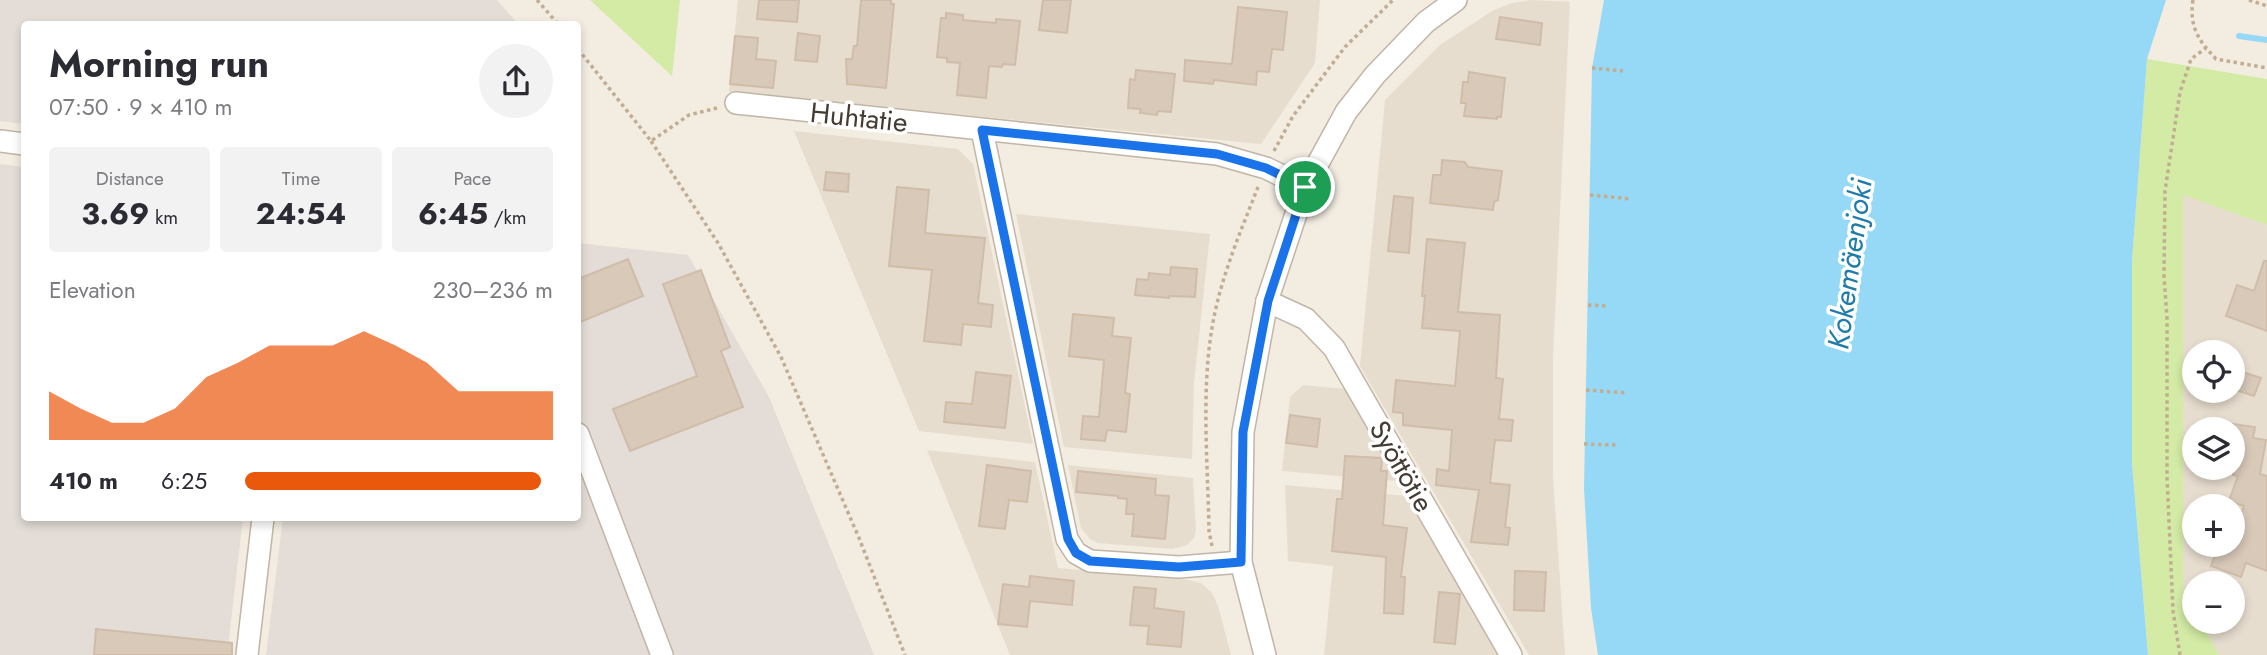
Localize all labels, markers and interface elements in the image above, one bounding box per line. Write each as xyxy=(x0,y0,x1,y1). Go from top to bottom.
text: Morning run xyxy=(49,36,269,91)
button: share xyxy=(479,44,553,118)
text: 07:50 · 9 × 410 m xyxy=(49,90,232,124)
street label: Huhtatie xyxy=(808,92,910,143)
pin xyxy=(1275,157,1335,217)
text: Distance xyxy=(96,165,164,192)
text: Time xyxy=(282,165,320,192)
text: Pace xyxy=(453,165,491,192)
icon: arrive xyxy=(1286,168,1324,206)
water label: Kokemäenjoki xyxy=(1816,175,1883,352)
text: 3.69 xyxy=(81,192,149,235)
text: 24:54 xyxy=(256,192,346,235)
text: 6:45 xyxy=(418,192,488,235)
text: km xyxy=(149,204,178,231)
text: /km xyxy=(488,204,527,231)
text: Elevation xyxy=(49,273,136,307)
text: 230–236 m xyxy=(433,273,553,307)
map controls xyxy=(2182,340,2245,634)
button: locate xyxy=(2182,340,2245,403)
street label: Syöttötie xyxy=(1359,413,1444,520)
button: layers xyxy=(2182,417,2245,480)
text: 410 m xyxy=(49,464,118,498)
text: 6:25 xyxy=(161,464,207,498)
button: + xyxy=(2182,494,2245,557)
button: − xyxy=(2182,571,2245,634)

